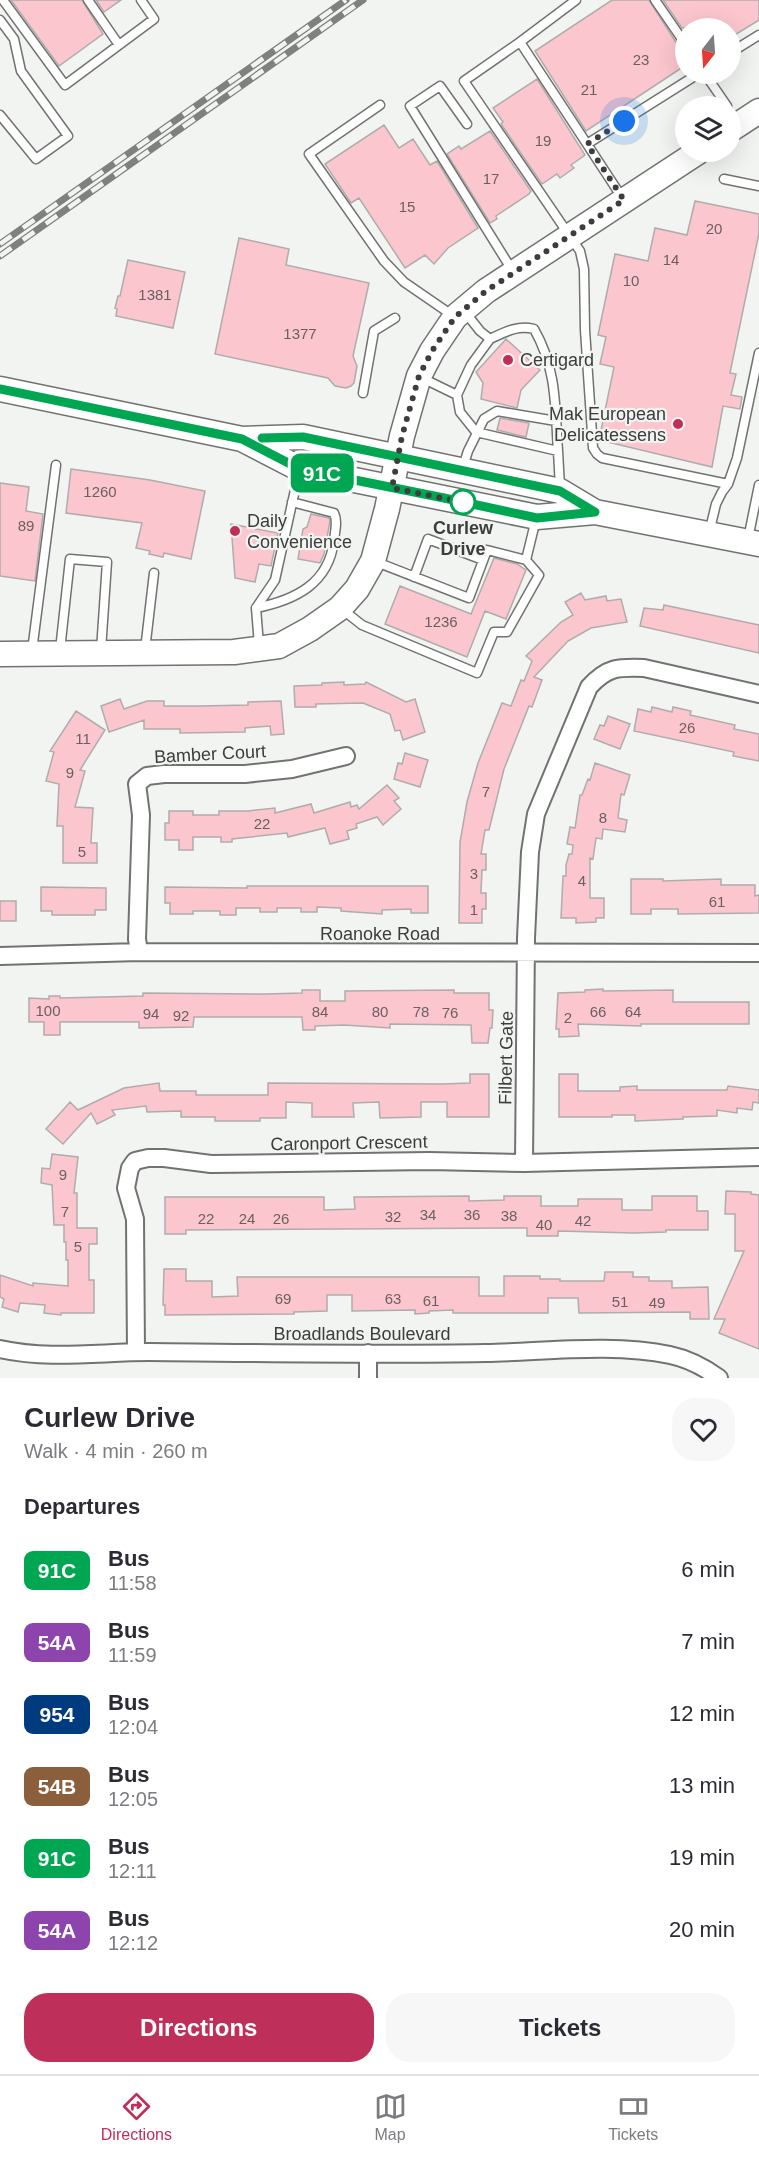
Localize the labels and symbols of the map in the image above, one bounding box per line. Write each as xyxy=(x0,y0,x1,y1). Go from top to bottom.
north arrow xyxy=(675,18,741,84)
house number: 23 xyxy=(633,51,649,68)
house number: 21 xyxy=(581,81,597,98)
your location xyxy=(609,106,639,136)
house number: 19 xyxy=(535,132,551,149)
house number: 17 xyxy=(483,170,499,187)
house number: 15 xyxy=(399,198,415,215)
house number: 20 xyxy=(706,220,722,237)
house number: 14 xyxy=(663,251,679,268)
house number: 10 xyxy=(623,272,639,289)
house number: 1381 xyxy=(138,286,172,303)
house number: 1377 xyxy=(283,325,317,342)
place label: Certigard xyxy=(520,350,594,370)
marker: Certigard xyxy=(501,353,515,367)
place label: Mak European Delicatessens xyxy=(549,404,666,445)
marker: Mak European Delicatessens xyxy=(671,417,685,431)
line badge: 91C xyxy=(288,454,356,492)
house number: 1260 xyxy=(83,483,117,500)
marker: Curlew Drive xyxy=(450,489,476,515)
place label: Daily Convenience xyxy=(247,511,352,552)
house number: 89 xyxy=(18,517,34,534)
place label: Curlew Drive xyxy=(433,518,494,559)
marker: Daily Convenience xyxy=(228,524,242,538)
house number: 1236 xyxy=(424,613,458,630)
house number: 26 xyxy=(679,719,695,736)
house number: 11 xyxy=(75,730,91,747)
street label: Bamber Court xyxy=(154,741,266,767)
house number: 9 xyxy=(66,764,74,781)
house number: 7 xyxy=(482,783,490,800)
house number: 8 xyxy=(599,809,607,826)
house number: 22 xyxy=(254,815,270,832)
house number: 5 xyxy=(78,843,86,860)
house number: 3 xyxy=(470,865,478,882)
house number: 4 xyxy=(578,872,586,889)
house number: 61 xyxy=(709,893,725,910)
house number: 1 xyxy=(470,901,478,918)
street label: Roanoke Road xyxy=(320,924,440,944)
house number: 100 xyxy=(35,1002,61,1019)
house number: 84 xyxy=(312,1003,328,1020)
house number: 80 xyxy=(372,1003,388,1020)
house number: 78 xyxy=(413,1003,429,1020)
house number: 66 xyxy=(590,1003,606,1020)
house number: 64 xyxy=(625,1003,641,1020)
house number: 76 xyxy=(442,1004,458,1021)
house number: 94 xyxy=(143,1005,159,1022)
house number: 92 xyxy=(173,1007,189,1024)
house number: 2 xyxy=(564,1009,572,1026)
street label: Filbert Gate xyxy=(495,1011,517,1105)
street label: Caronport Crescent xyxy=(270,1132,428,1154)
house number: 9 xyxy=(59,1166,67,1183)
house number: 7 xyxy=(61,1203,69,1220)
house number: 34 xyxy=(420,1206,436,1223)
house number: 36 xyxy=(464,1206,480,1223)
house number: 38 xyxy=(501,1207,517,1224)
house number: 32 xyxy=(385,1208,401,1225)
house number: 22 xyxy=(198,1210,214,1227)
house number: 24 xyxy=(239,1210,255,1227)
house number: 26 xyxy=(273,1210,289,1227)
house number: 42 xyxy=(575,1212,591,1229)
house number: 40 xyxy=(536,1216,552,1233)
house number: 5 xyxy=(74,1238,82,1255)
house number: 69 xyxy=(275,1290,291,1307)
house number: 63 xyxy=(385,1290,401,1307)
house number: 61 xyxy=(423,1292,439,1309)
house number: 51 xyxy=(612,1293,628,1310)
house number: 49 xyxy=(649,1294,665,1311)
street label: Broadlands Boulevard xyxy=(273,1324,451,1344)

